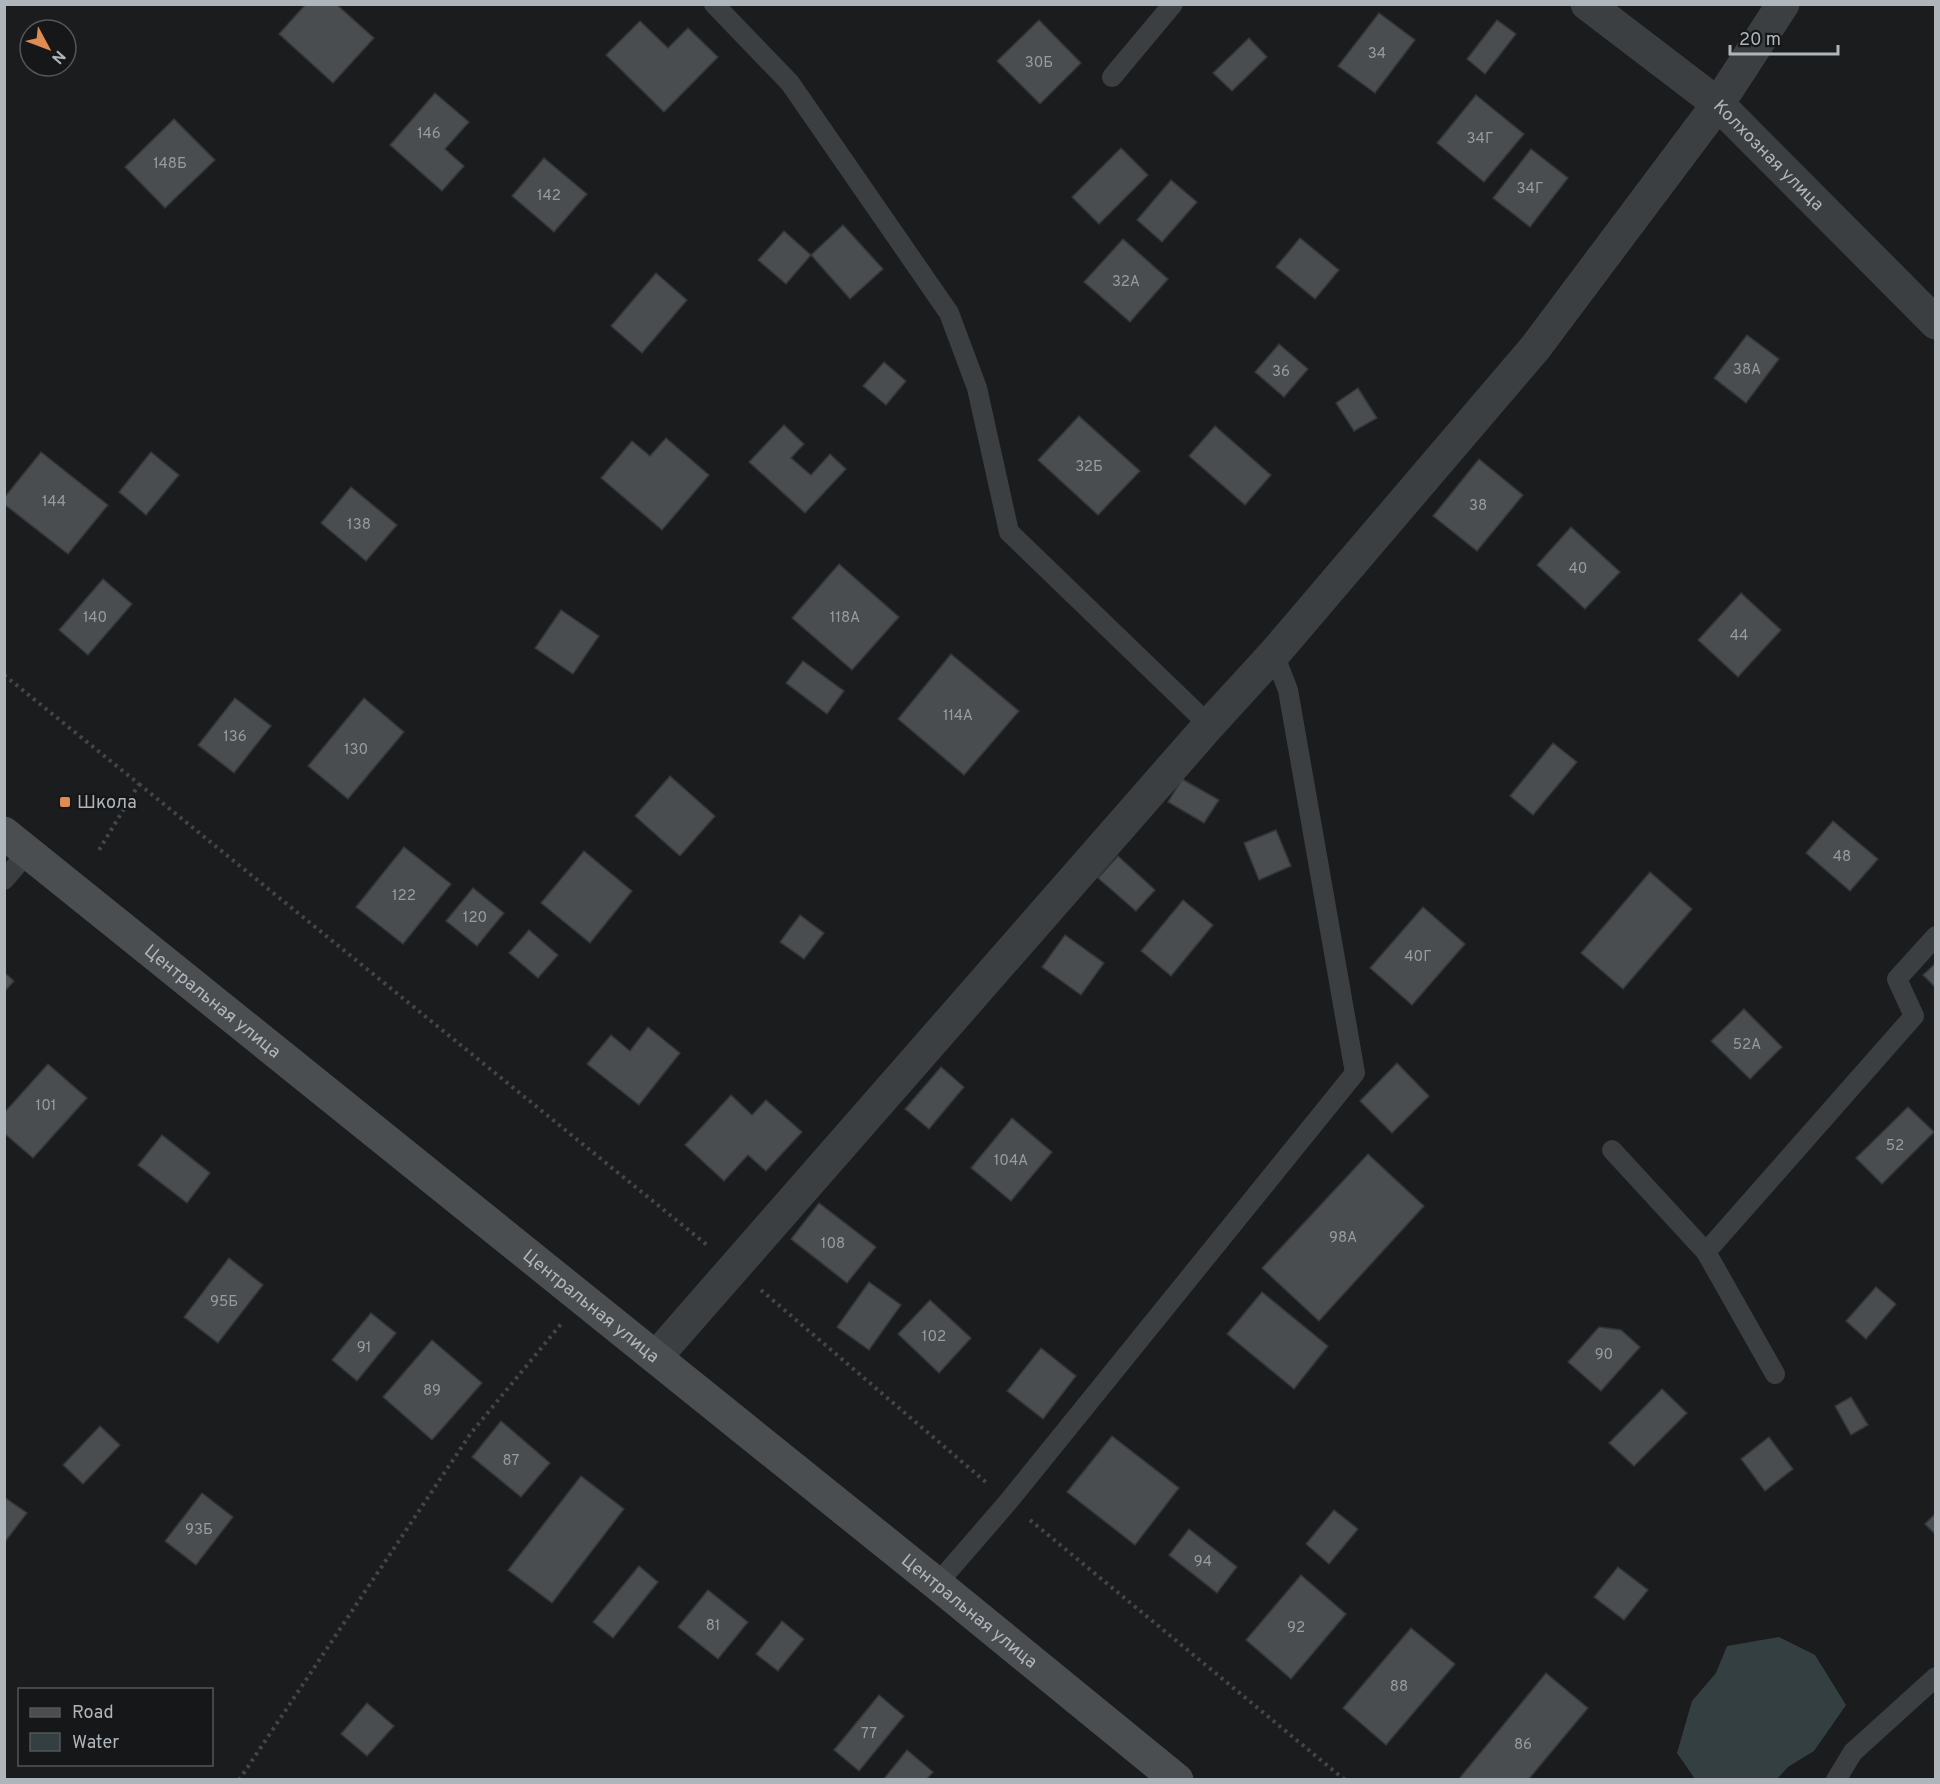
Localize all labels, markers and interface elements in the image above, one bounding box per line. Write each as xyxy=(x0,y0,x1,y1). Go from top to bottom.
north arrow xyxy=(18,18,78,78)
scale bar xyxy=(1730,18,1838,56)
text: 20 m xyxy=(1739,29,1781,52)
house number: 34 xyxy=(1368,45,1386,64)
text: N xyxy=(46,46,69,67)
house number: 30Б xyxy=(1025,54,1053,73)
street label: Колхозная улица xyxy=(1708,96,1828,217)
house number: 146 xyxy=(417,125,441,144)
house number: 34Г xyxy=(1467,130,1493,149)
house number: 148Б xyxy=(153,155,187,174)
house number: 34Г xyxy=(1517,180,1543,199)
house number: 142 xyxy=(537,187,561,206)
house number: 32А xyxy=(1112,273,1140,292)
house number: 38А xyxy=(1733,361,1761,380)
house number: 36 xyxy=(1272,363,1290,382)
house number: 32Б xyxy=(1075,458,1103,477)
house number: 144 xyxy=(42,493,66,512)
house number: 38 xyxy=(1469,497,1487,516)
house number: 138 xyxy=(347,516,371,535)
house number: 40 xyxy=(1569,560,1587,579)
house number: 140 xyxy=(83,609,107,628)
house number: 118А xyxy=(830,609,860,628)
house number: 44 xyxy=(1730,627,1748,646)
house number: 114А xyxy=(943,707,973,726)
house number: 136 xyxy=(223,728,247,747)
house number: 130 xyxy=(344,741,368,760)
place label: Школа xyxy=(77,792,137,815)
marker: Школа xyxy=(58,795,72,809)
house number: 48 xyxy=(1833,848,1851,867)
house number: 122 xyxy=(392,887,416,906)
house number: 120 xyxy=(463,909,487,928)
street label: Центральная улица xyxy=(139,940,285,1064)
house number: 40Г xyxy=(1404,948,1432,967)
house number: 52А xyxy=(1733,1036,1761,1055)
house number: 101 xyxy=(36,1097,56,1116)
house number: 52 xyxy=(1886,1137,1904,1156)
house number: 104А xyxy=(994,1152,1028,1171)
house number: 98А xyxy=(1329,1229,1357,1248)
house number: 108 xyxy=(821,1235,845,1254)
street label: Центральная улица xyxy=(517,1245,663,1369)
house number: 95Б xyxy=(210,1293,238,1312)
house number: 102 xyxy=(922,1328,946,1347)
house number: 91 xyxy=(357,1339,371,1358)
house number: 90 xyxy=(1595,1346,1613,1365)
house number: 89 xyxy=(423,1382,441,1401)
house number: 87 xyxy=(503,1452,520,1471)
house number: 93Б xyxy=(185,1521,213,1540)
street label: Центральная улица xyxy=(896,1550,1042,1674)
house number: 94 xyxy=(1194,1553,1212,1572)
house number: 81 xyxy=(706,1617,720,1636)
house number: 92 xyxy=(1287,1619,1305,1638)
house number: 88 xyxy=(1390,1678,1408,1697)
legend xyxy=(18,1688,213,1766)
text: Road xyxy=(72,1702,114,1725)
house number: 77 xyxy=(861,1725,877,1744)
text: Water xyxy=(72,1732,119,1755)
house number: 86 xyxy=(1514,1736,1532,1755)

